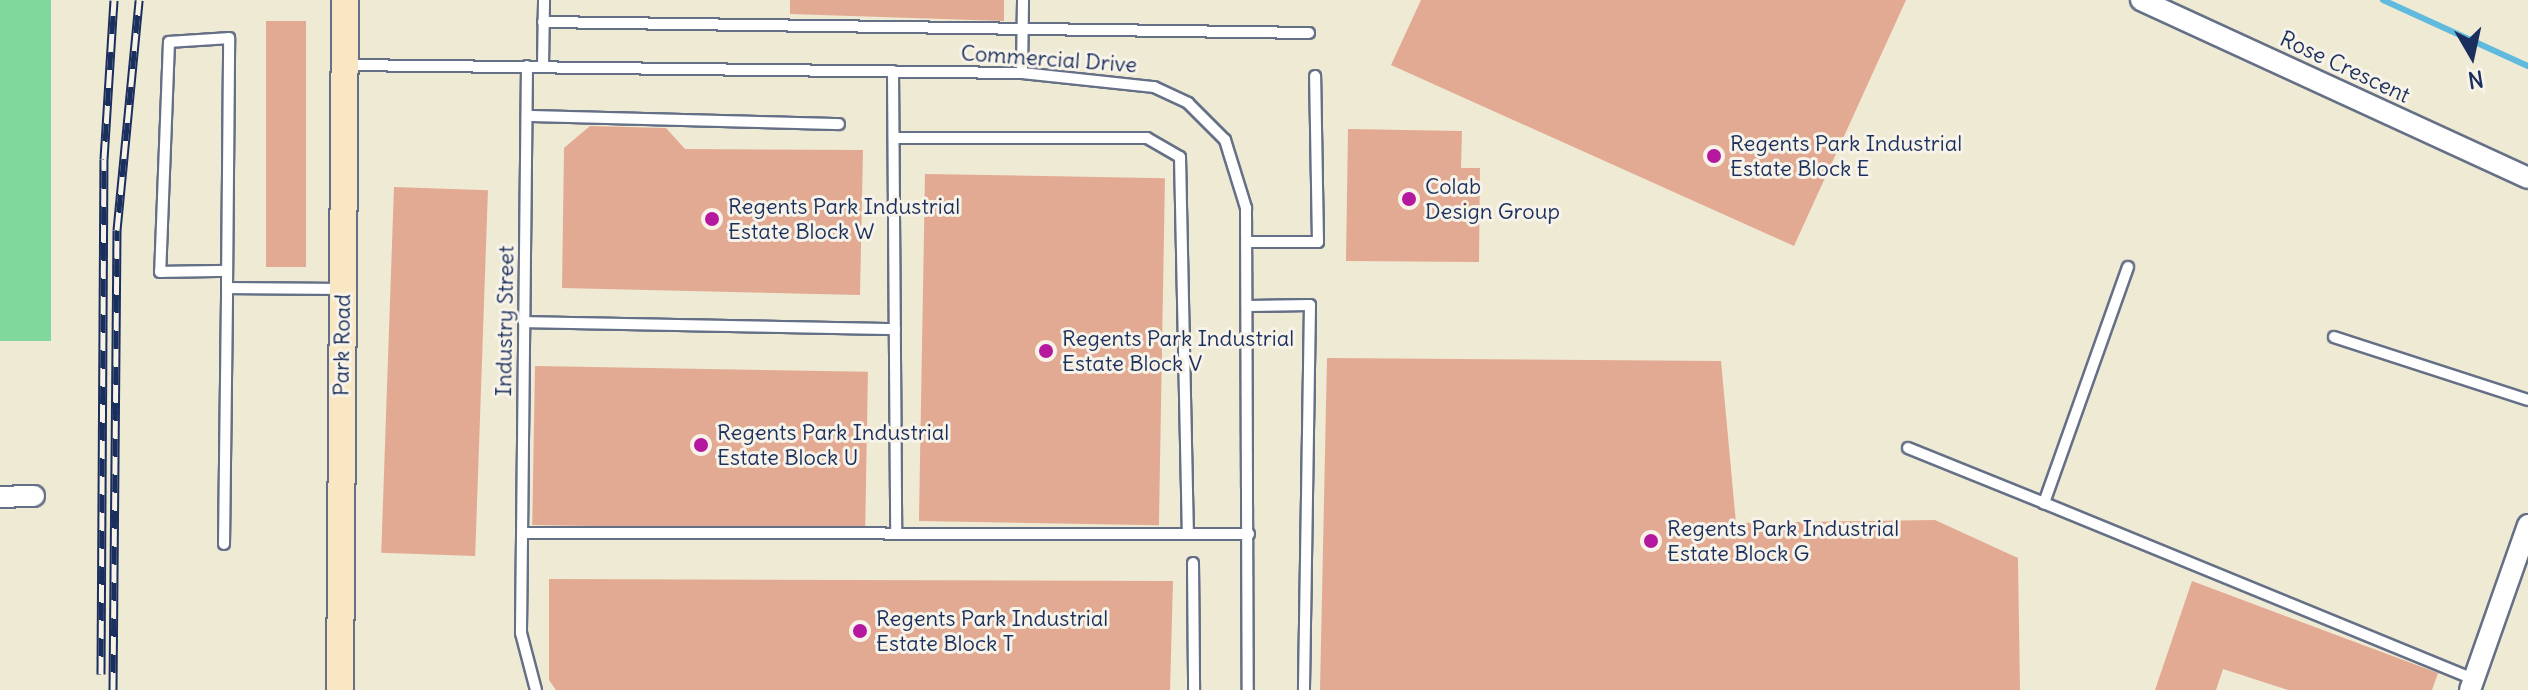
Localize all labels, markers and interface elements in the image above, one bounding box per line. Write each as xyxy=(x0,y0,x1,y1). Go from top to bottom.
north arrow xyxy=(2432,16,2512,96)
street label: Rose Crescent xyxy=(2276,25,2414,109)
street label: Commercial Drive xyxy=(960,40,1138,78)
text: N xyxy=(2466,65,2485,95)
place label: Regents Park Industrial Estate Block E xyxy=(1730,130,1962,182)
marker: Regents Park Industrial Estate Block E xyxy=(1705,147,1723,165)
place label: Colab Design Group xyxy=(1425,173,1560,224)
marker: Colab Design Group xyxy=(1400,190,1418,208)
place label: Regents Park Industrial Estate Block W xyxy=(728,193,960,244)
marker: Regents Park Industrial Estate Block W xyxy=(703,210,721,228)
street label: Industry Street xyxy=(490,245,520,397)
street label: Park Road xyxy=(328,294,356,396)
place label: Regents Park Industrial Estate Block V xyxy=(1062,325,1294,376)
marker: Regents Park Industrial Estate Block V xyxy=(1037,342,1055,360)
place label: Regents Park Industrial Estate Block U xyxy=(717,419,949,470)
marker: Regents Park Industrial Estate Block U xyxy=(692,436,710,454)
place label: Regents Park Industrial Estate Block G xyxy=(1667,515,1899,566)
marker: Regents Park Industrial Estate Block G xyxy=(1642,532,1660,550)
place label: Regents Park Industrial Estate Block T xyxy=(876,605,1108,656)
marker: Regents Park Industrial Estate Block T xyxy=(851,622,869,640)

